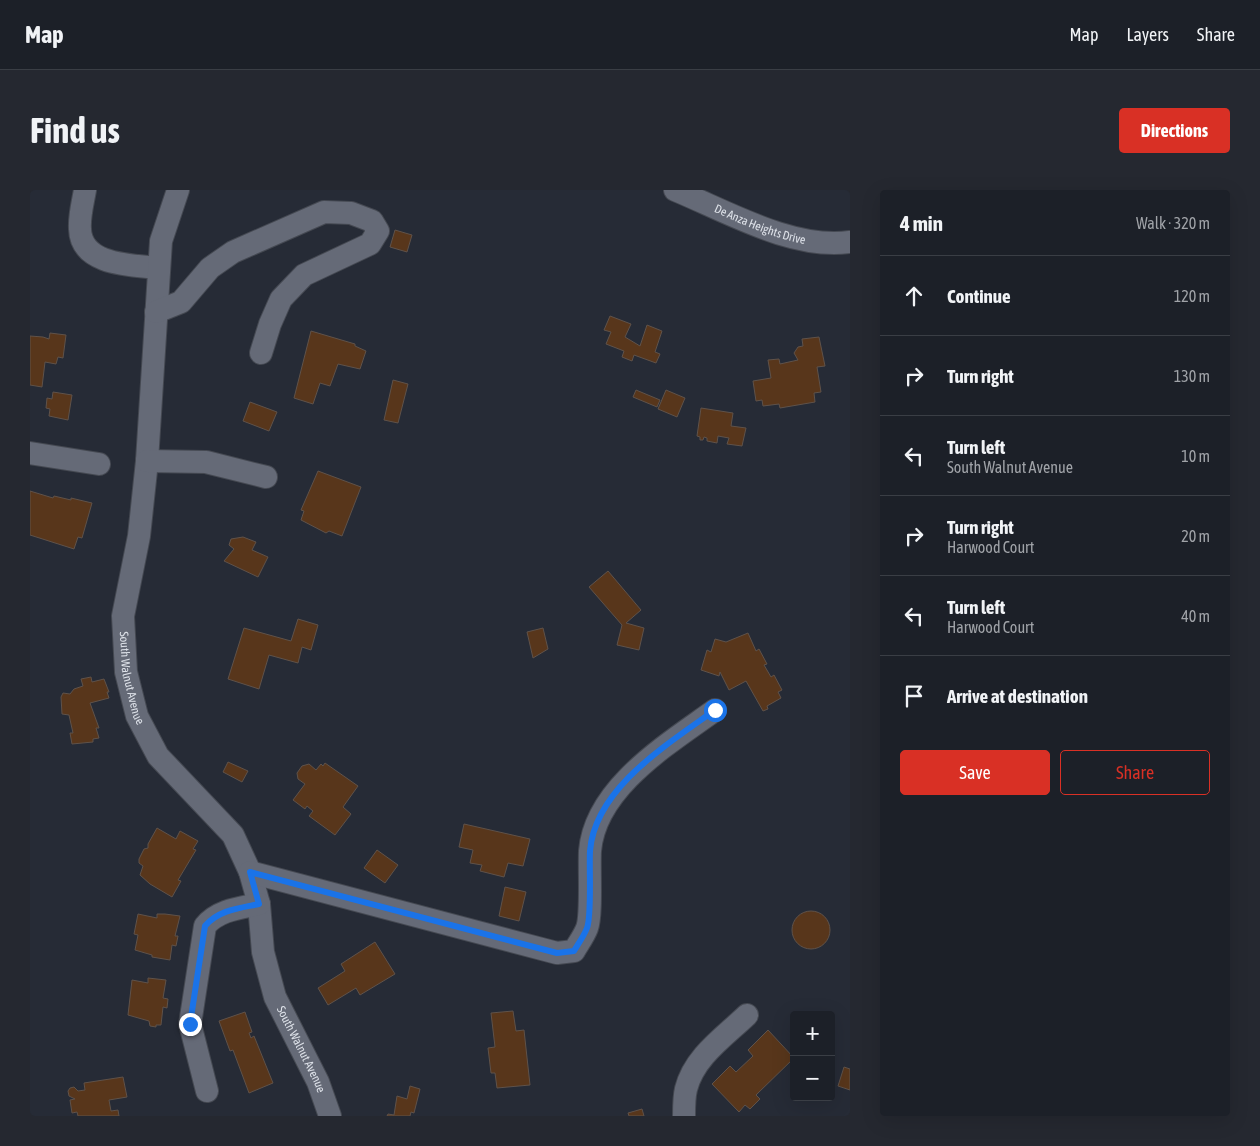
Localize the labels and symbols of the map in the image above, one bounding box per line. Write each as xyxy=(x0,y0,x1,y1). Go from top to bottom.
street label: De Anza Heights Drive xyxy=(712,201,807,247)
street label: South Walnut Avenue xyxy=(117,631,147,727)
route start xyxy=(704,699,727,722)
street label: South Walnut Avenue xyxy=(274,1004,328,1094)
route end xyxy=(179,1013,202,1036)

